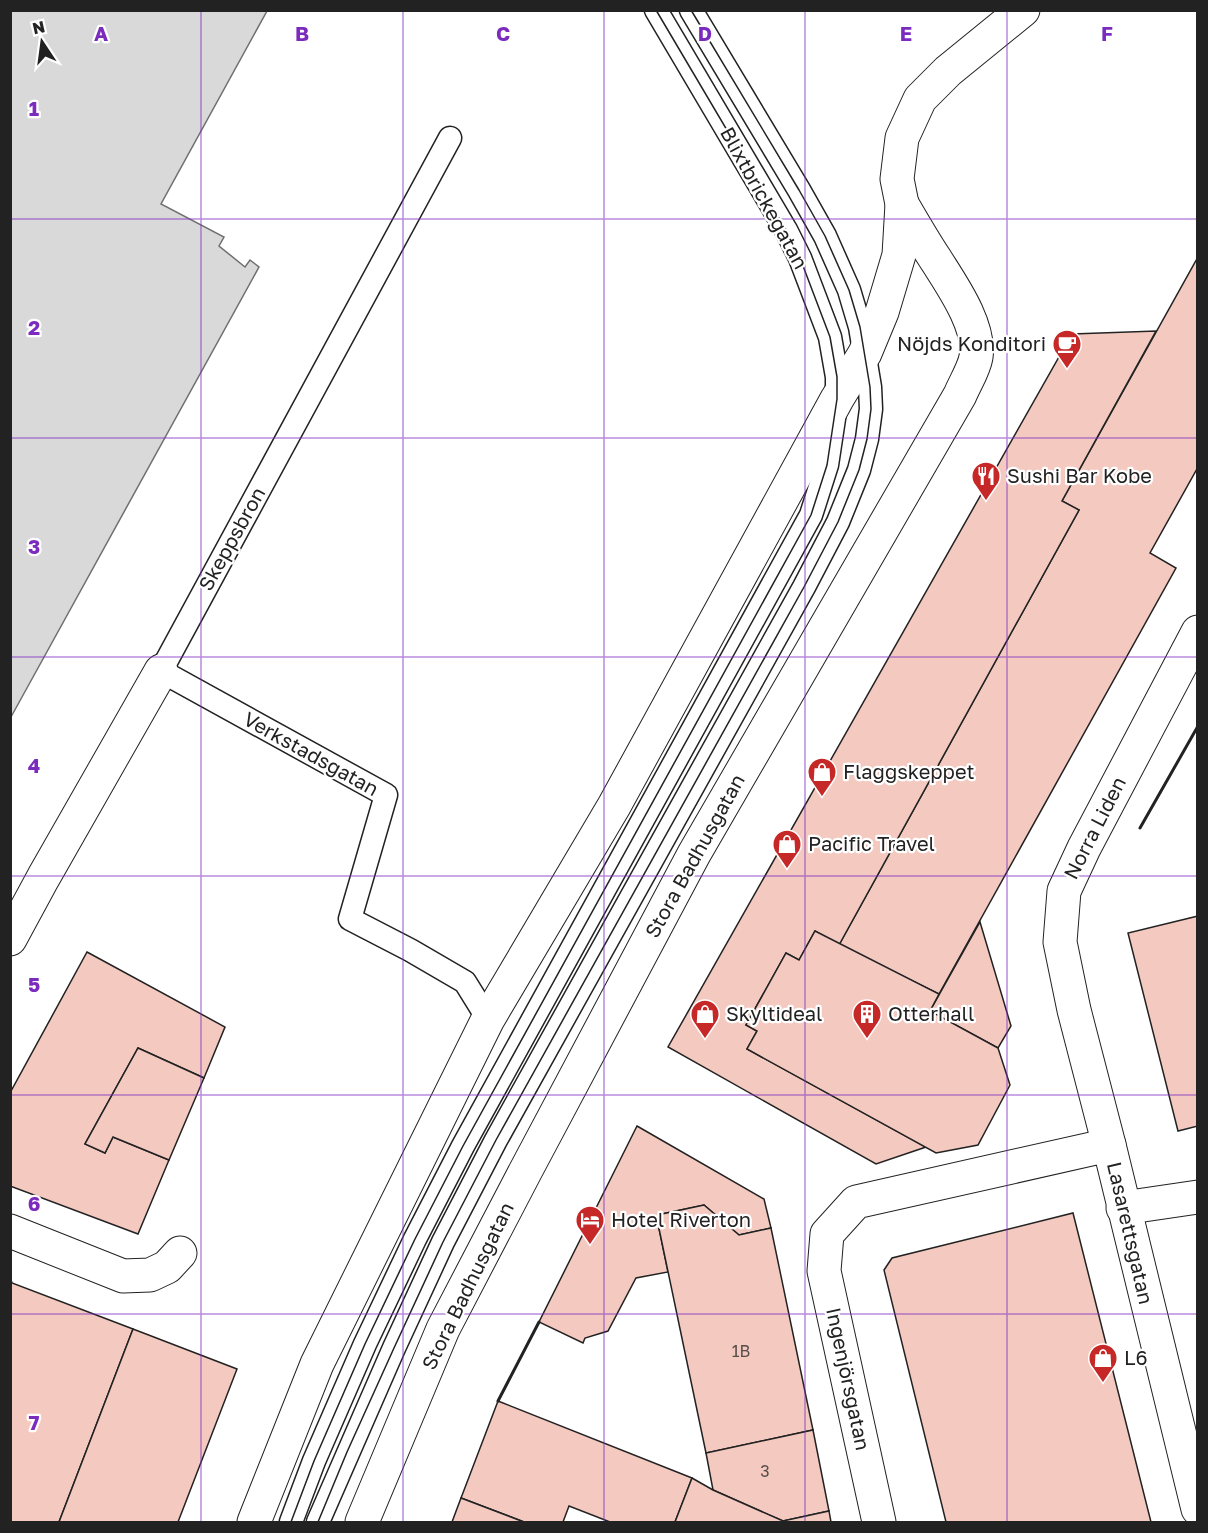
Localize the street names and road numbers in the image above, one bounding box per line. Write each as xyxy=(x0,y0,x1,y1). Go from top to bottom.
street label: Blixtbrickegatan xyxy=(716,122,814,273)
street label: Skeppsbron xyxy=(193,483,269,594)
street label: Verkstadsgatan xyxy=(240,706,383,800)
street label: Stora Badhusgatan xyxy=(639,770,749,941)
street label: Norra Liden xyxy=(1058,772,1130,883)
street label: Lasarettsgatan xyxy=(1103,1159,1159,1306)
street label: Stora Badhusgatan xyxy=(416,1198,518,1373)
street label: Ingenjörsgatan xyxy=(822,1305,876,1452)

